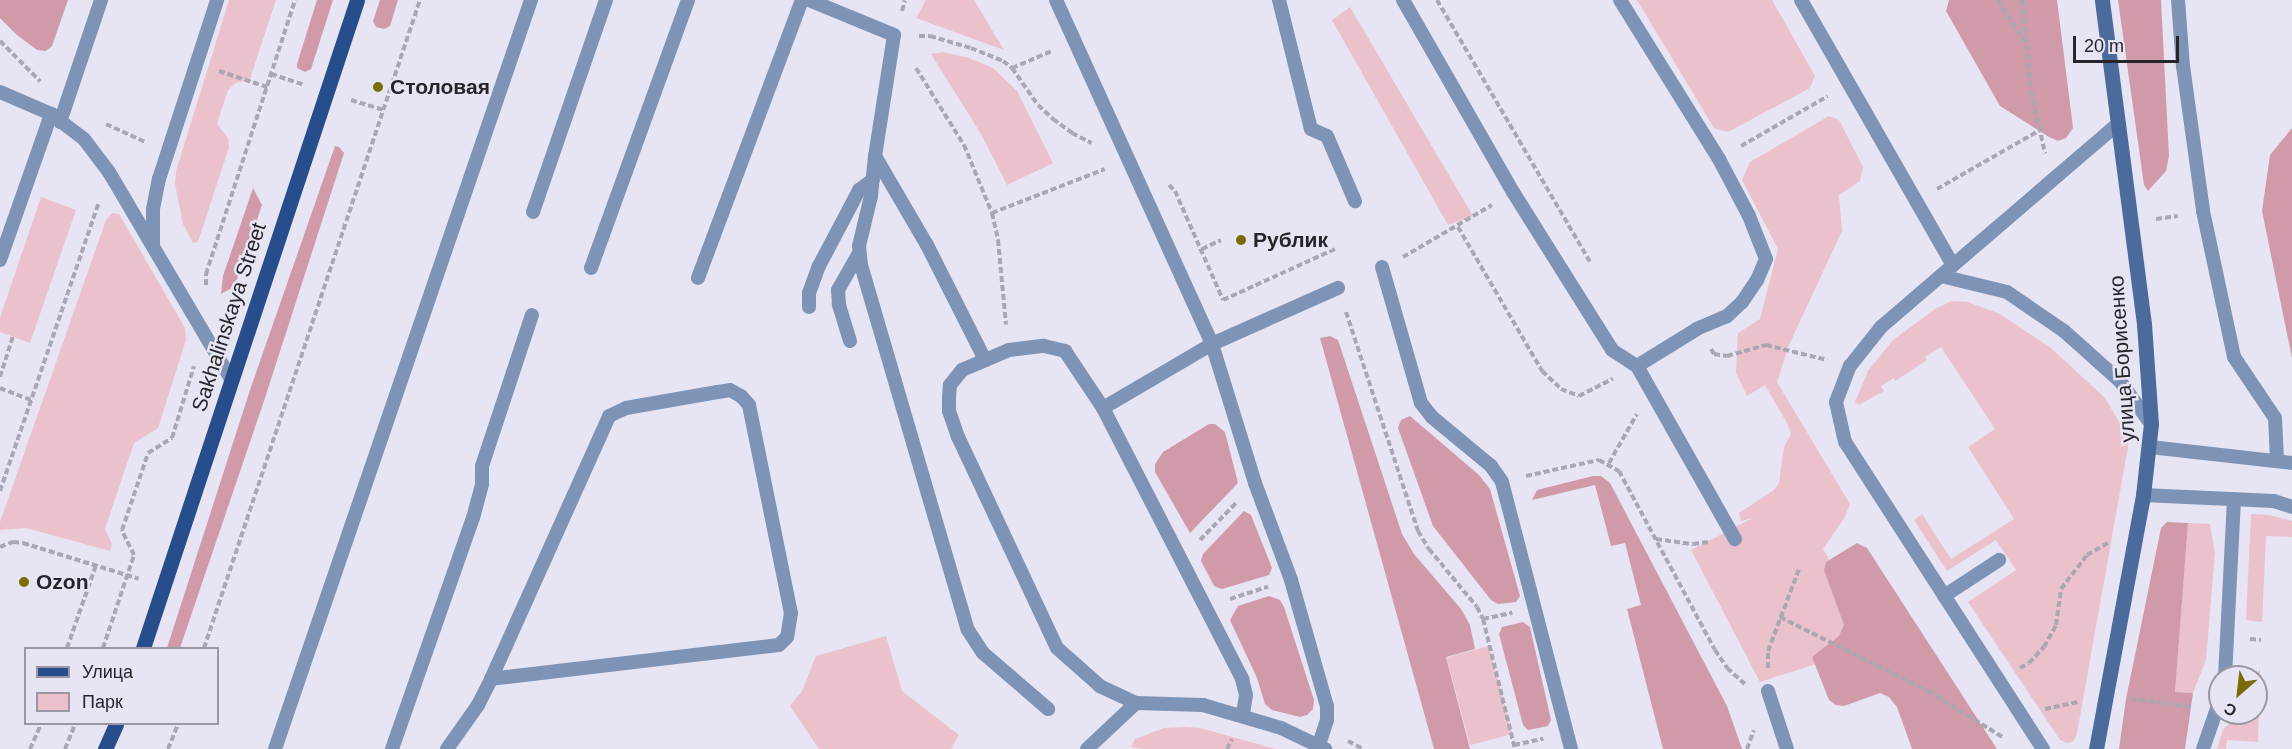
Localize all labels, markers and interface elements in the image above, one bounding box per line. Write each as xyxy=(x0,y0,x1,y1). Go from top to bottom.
scale bar xyxy=(2076,24,2182,62)
text: 20 m xyxy=(2084,36,2124,56)
place label: Столовая xyxy=(390,74,490,100)
marker: Столовая xyxy=(371,80,385,94)
street label: Sakhalinskaya Street xyxy=(187,219,271,415)
place label: Рублик xyxy=(1253,227,1328,253)
marker: Рублик xyxy=(1234,233,1248,247)
street label: улица Борисенко xyxy=(2104,275,2140,443)
place label: Ozon xyxy=(36,569,88,595)
marker: Ozon xyxy=(17,575,31,589)
legend xyxy=(24,647,219,725)
text: Улица xyxy=(82,662,133,682)
north arrow xyxy=(2208,665,2268,725)
text: Парк xyxy=(82,692,123,712)
text: С xyxy=(2221,699,2239,720)

